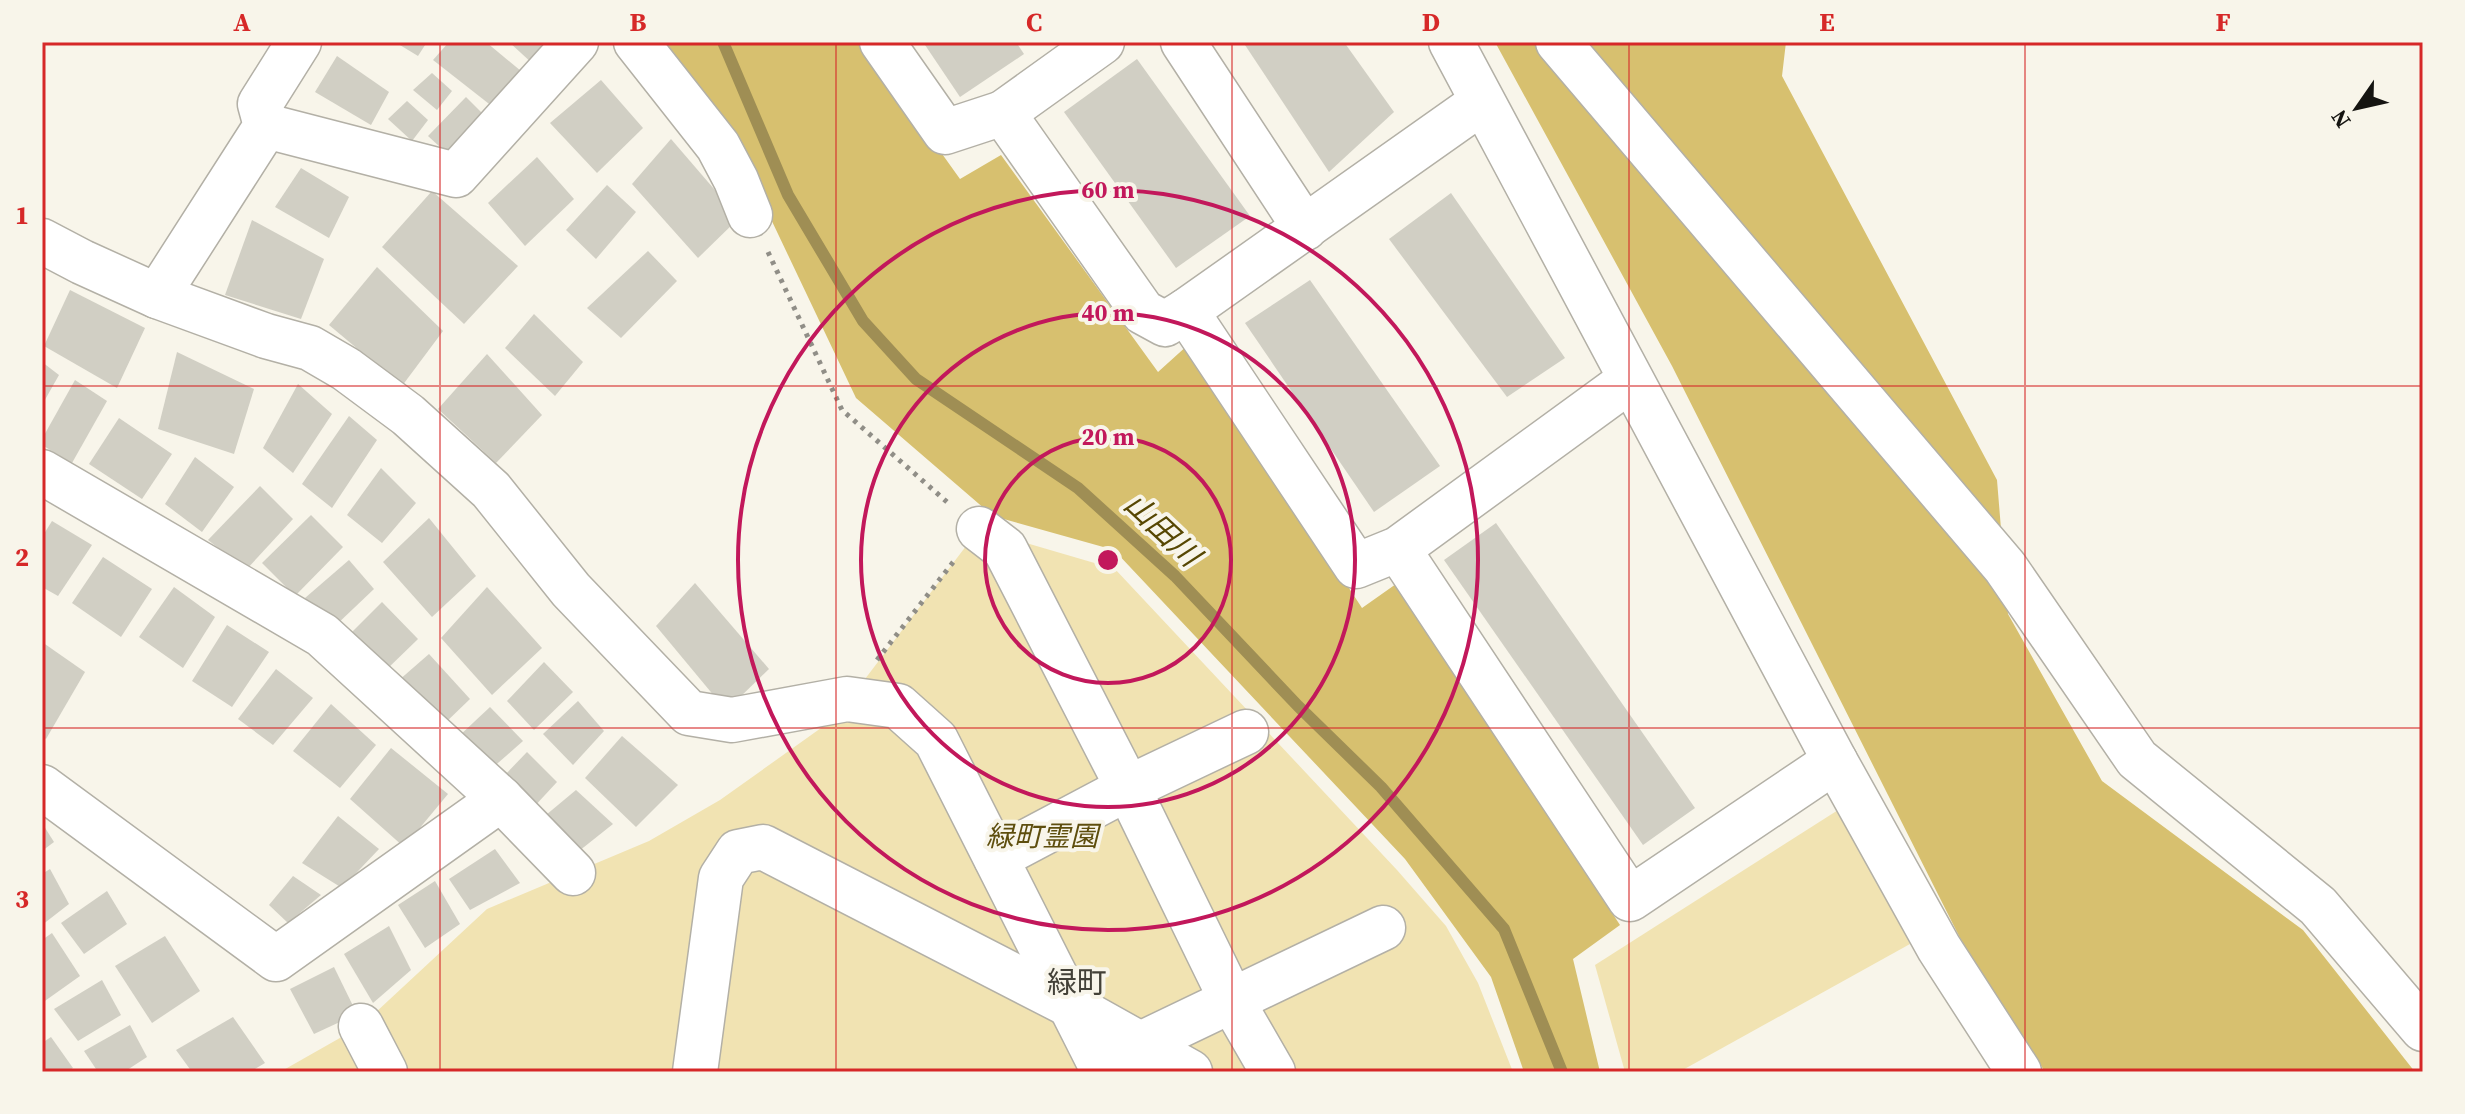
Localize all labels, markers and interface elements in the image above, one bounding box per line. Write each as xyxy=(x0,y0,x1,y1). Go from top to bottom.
text: A xyxy=(233,4,251,40)
text: B xyxy=(630,4,647,40)
text: C xyxy=(1026,4,1042,40)
text: D xyxy=(1422,4,1440,40)
text: E xyxy=(1819,4,1835,40)
text: F xyxy=(2215,4,2231,40)
north arrow xyxy=(2317,68,2397,148)
text: N xyxy=(2324,104,2357,134)
text: 60 m xyxy=(1082,173,1135,206)
text: 1 xyxy=(15,197,29,233)
text: 40 m xyxy=(1082,296,1135,329)
text: 20 m xyxy=(1082,420,1135,453)
water label: 山田川 xyxy=(1115,484,1211,577)
text: 2 xyxy=(15,539,29,575)
centre of rings xyxy=(1094,546,1122,574)
park label: 緑町霊園 xyxy=(986,817,1102,855)
text: 3 xyxy=(15,881,29,917)
district label: 緑町 xyxy=(1047,962,1107,1003)

